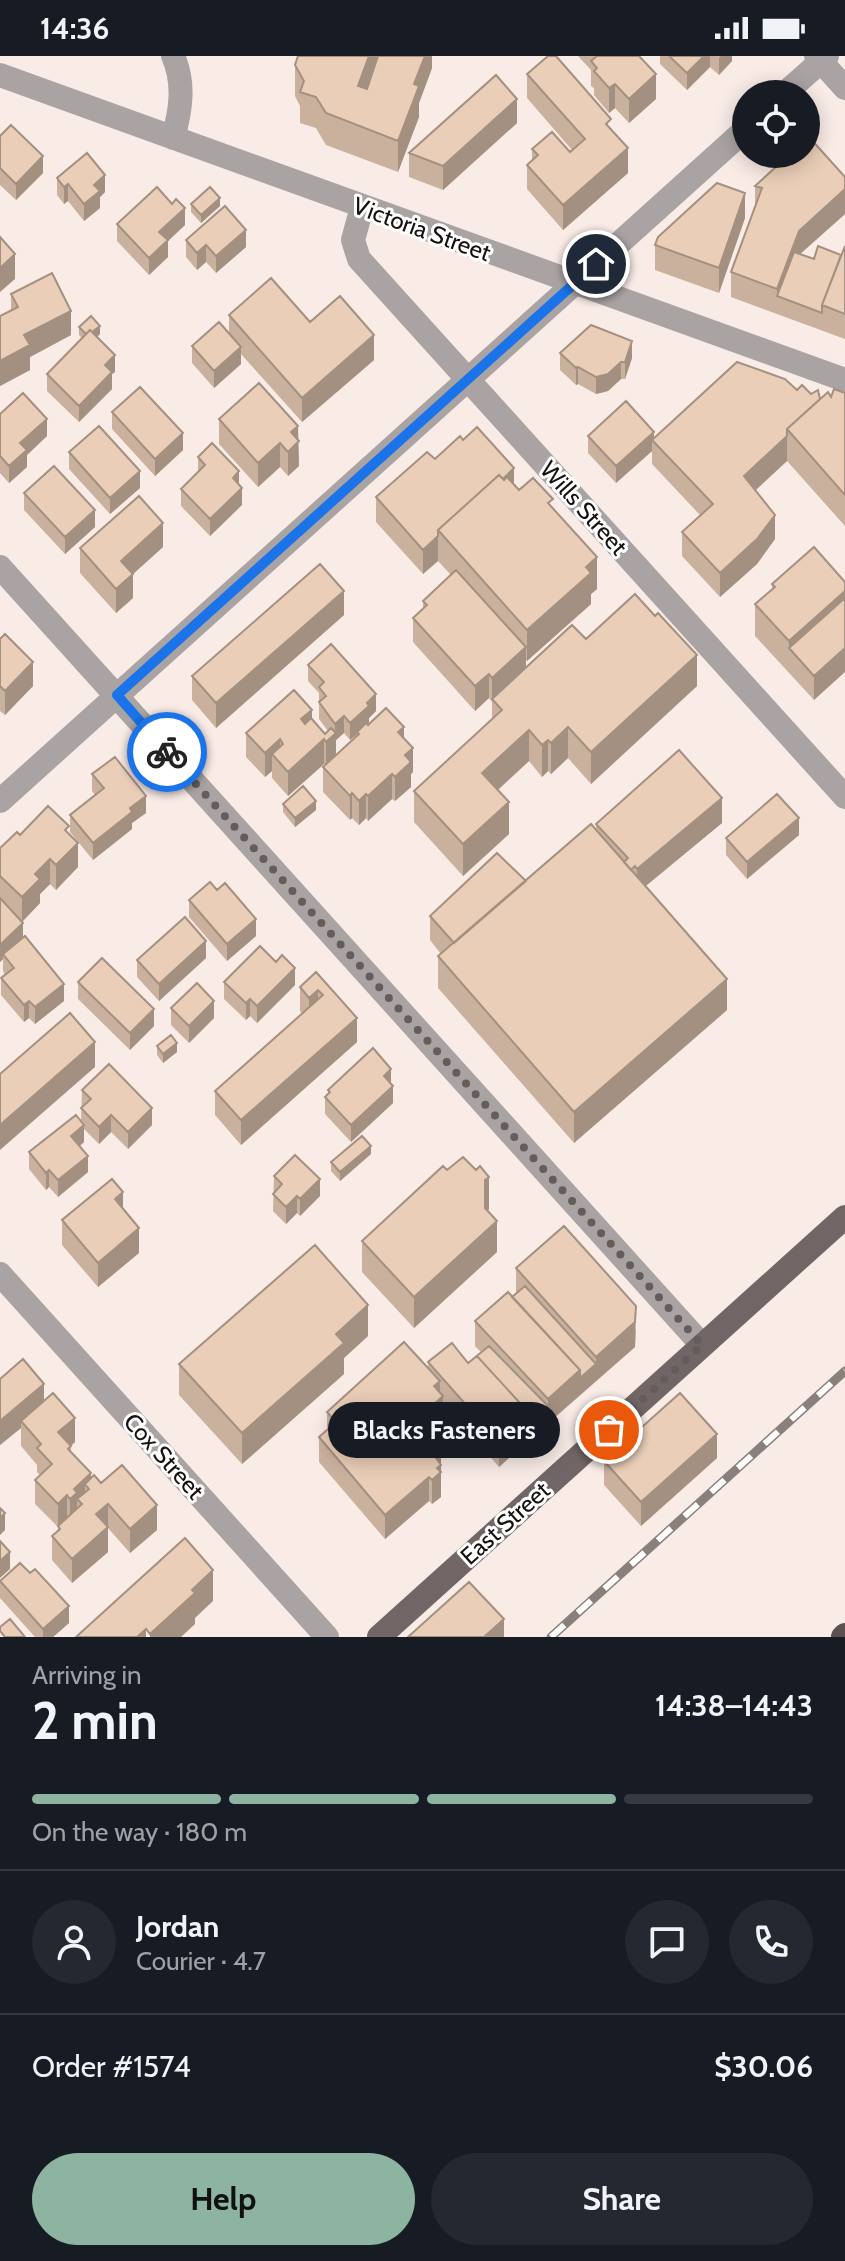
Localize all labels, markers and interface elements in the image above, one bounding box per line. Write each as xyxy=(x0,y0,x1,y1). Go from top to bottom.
text: 14:36 xyxy=(40,10,109,47)
map controls xyxy=(732,80,820,168)
button: locate xyxy=(732,80,820,168)
street label: Victoria Street xyxy=(349,191,495,267)
pin xyxy=(562,230,630,298)
icon: home xyxy=(574,242,618,286)
street label: Wills Street xyxy=(534,455,634,561)
courier xyxy=(127,712,207,792)
icon: bike xyxy=(145,730,189,774)
pin xyxy=(575,1396,643,1464)
callout: Blacks Fasteners xyxy=(329,1402,561,1458)
street label: Cox Street xyxy=(118,1407,210,1505)
icon: bag xyxy=(587,1408,631,1452)
text: Blacks Fasteners xyxy=(352,1414,536,1446)
street label: East Street xyxy=(454,1475,556,1571)
text: Arriving in xyxy=(32,1659,142,1691)
text: 14:38–14:43 xyxy=(655,1687,813,1724)
text: 2 min xyxy=(32,1689,158,1752)
text: On the way · 180 m xyxy=(32,1816,247,1848)
button: person xyxy=(32,1900,116,1984)
button: chat xyxy=(625,1900,709,1984)
button: phone xyxy=(729,1900,813,1984)
text: Jordan xyxy=(136,1908,219,1945)
text: Courier · 4.7 xyxy=(136,1945,266,1977)
text: Order #1574 xyxy=(32,2048,191,2085)
text: $30.06 xyxy=(714,2048,813,2085)
button: Help xyxy=(32,2153,415,2245)
button: Share xyxy=(431,2153,813,2245)

